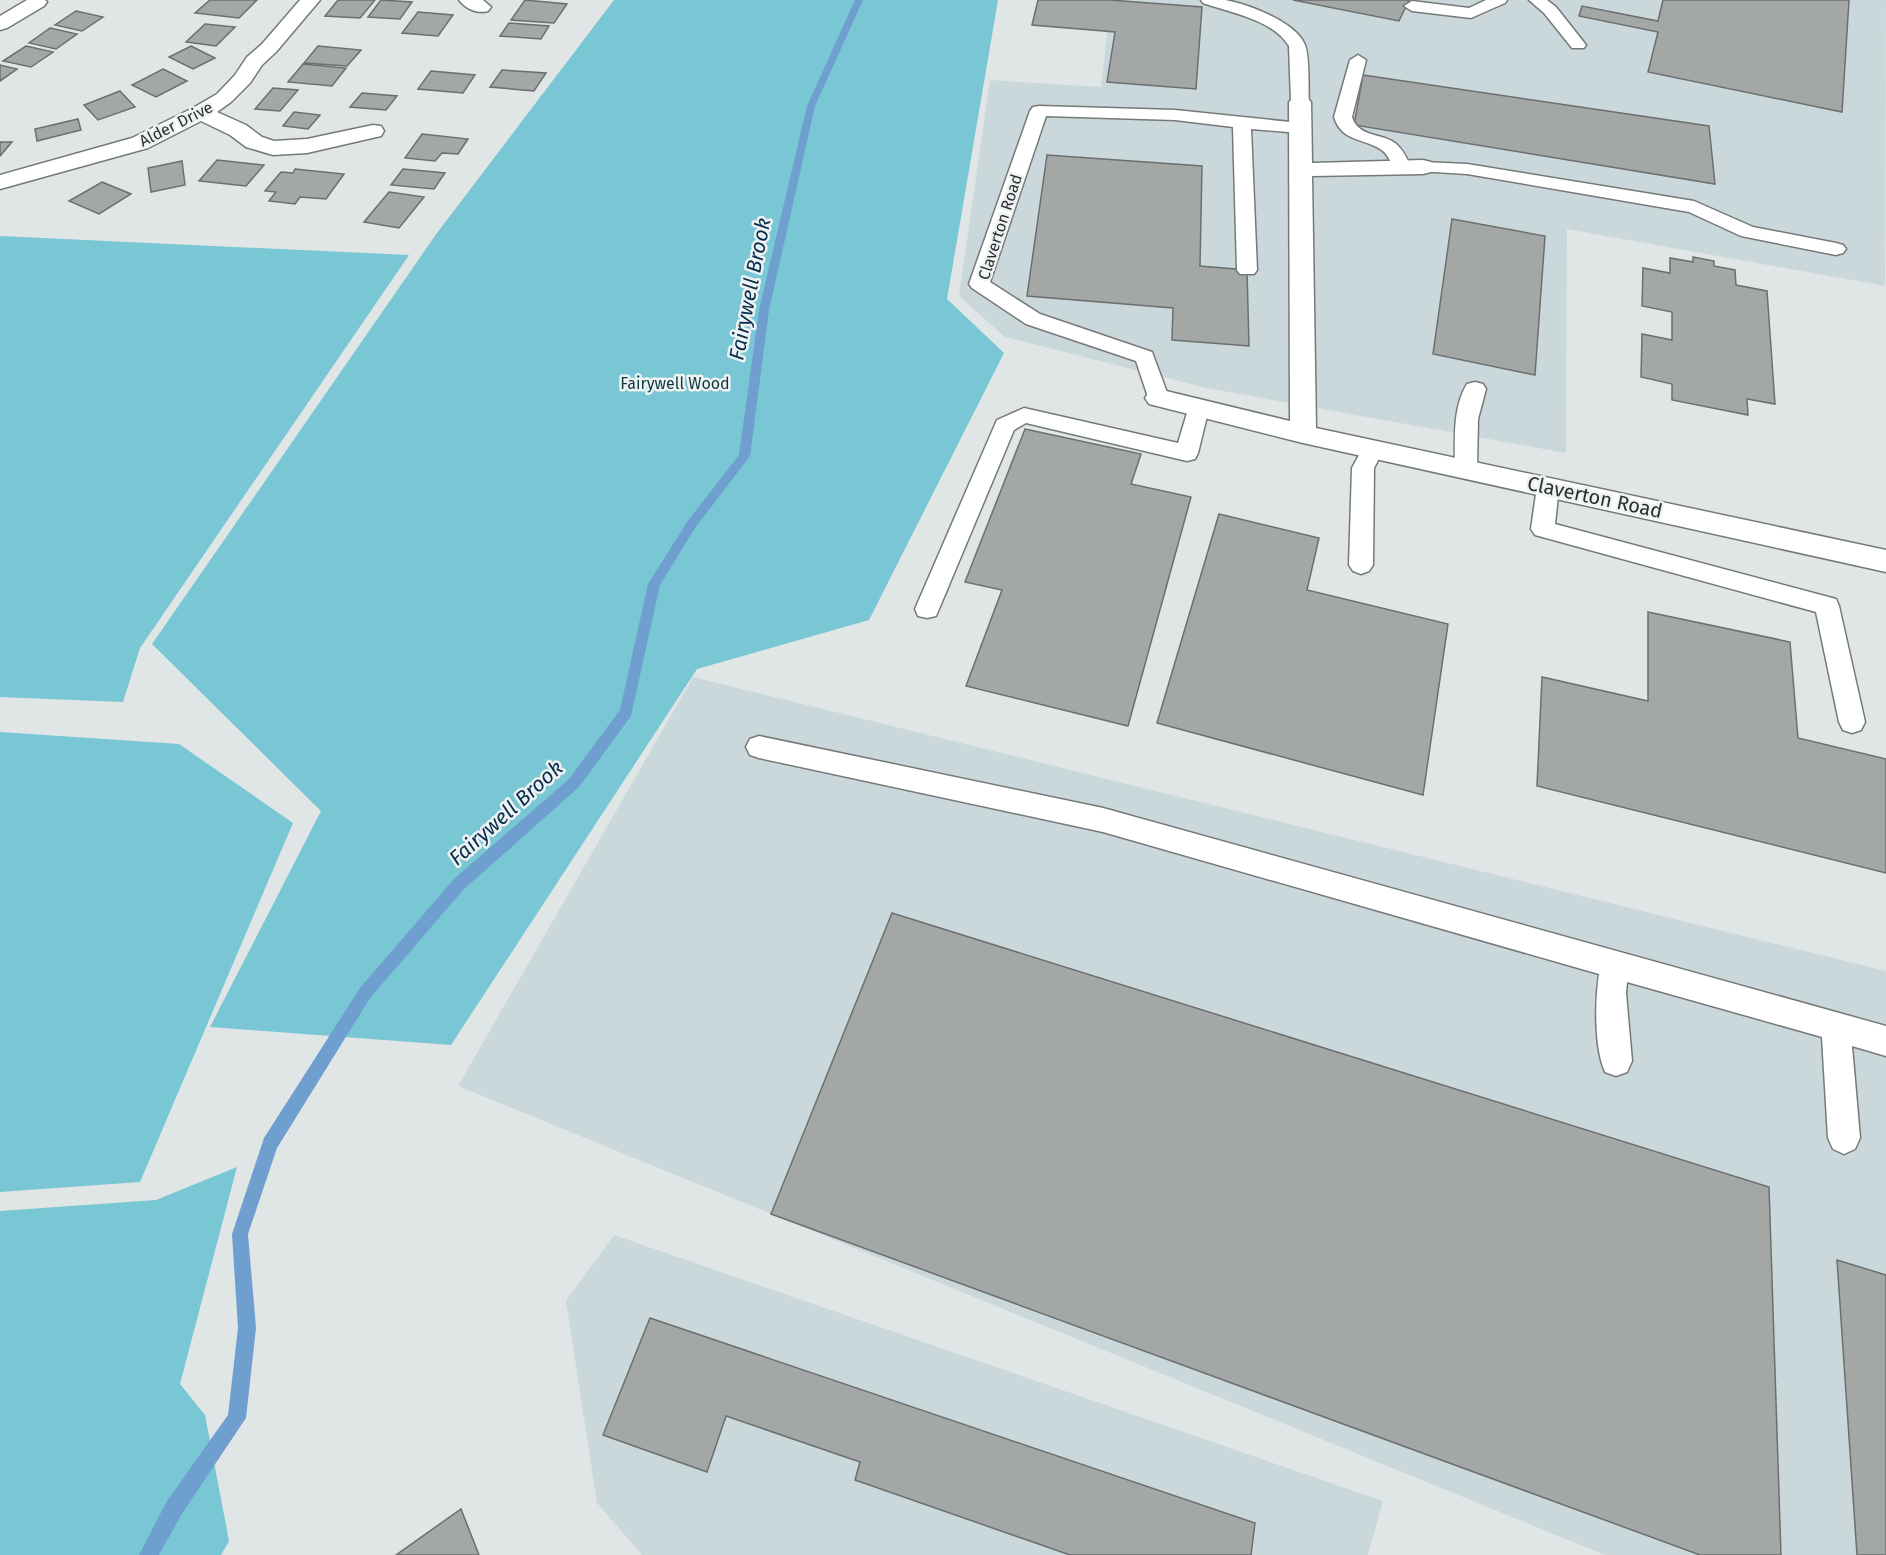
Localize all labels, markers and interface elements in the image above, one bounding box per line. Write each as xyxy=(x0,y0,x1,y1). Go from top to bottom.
street label: Alder Drive xyxy=(136,97,216,151)
street label: Claverton Road xyxy=(974,172,1026,282)
water label: Fairywell Brook xyxy=(723,216,777,362)
park label: Fairywell Wood xyxy=(620,374,730,393)
street label: Claverton Road xyxy=(1525,471,1665,523)
water label: Fairywell Brook xyxy=(444,755,568,871)

